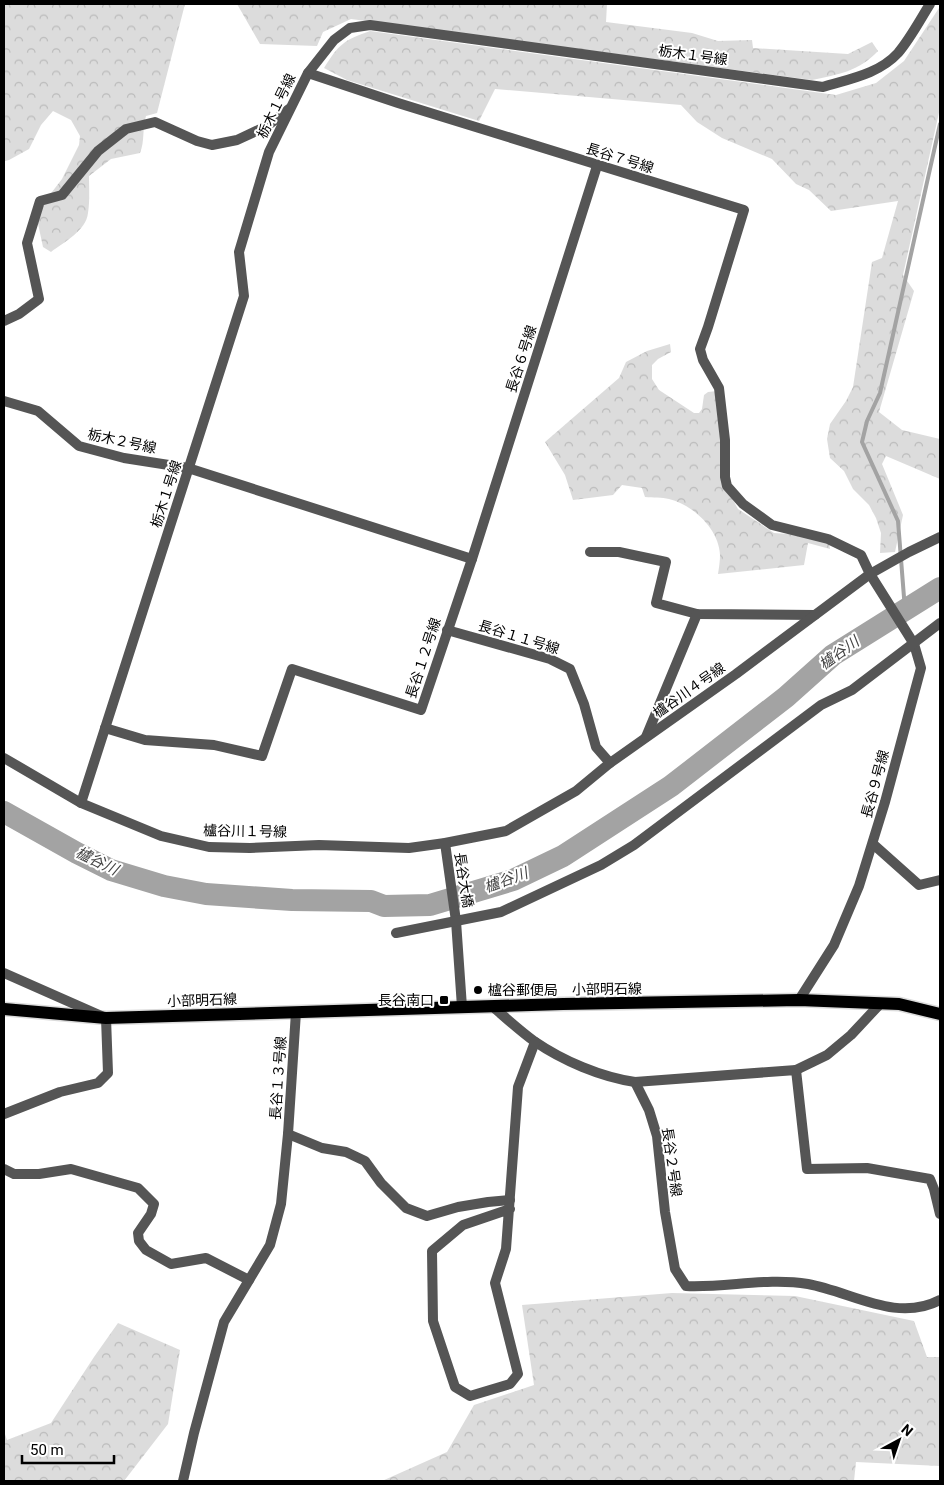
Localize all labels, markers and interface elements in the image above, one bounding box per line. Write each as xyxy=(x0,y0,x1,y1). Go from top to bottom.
street label: 栃木１号線 xyxy=(657,42,729,68)
street label: 栃木１号線 xyxy=(253,71,299,141)
street label: 長谷７号線 xyxy=(584,140,656,176)
street label: 長谷６号線 xyxy=(503,323,539,395)
street label: 栃木２号線 xyxy=(86,426,158,456)
street label: 栃木１号線 xyxy=(148,458,184,530)
street label: 長谷１２号線 xyxy=(402,616,444,700)
street label: 長谷１１号線 xyxy=(476,617,562,657)
water label: 櫨谷川 xyxy=(816,631,864,674)
street label: 櫨谷川４号線 xyxy=(650,659,728,721)
street label: 長谷９号線 xyxy=(858,748,892,820)
street label: 櫨谷川１号線 xyxy=(203,822,287,840)
water label: 櫨谷川 xyxy=(73,843,123,880)
street label: 長谷大橋 xyxy=(452,851,476,909)
water label: 櫨谷川 xyxy=(482,863,532,896)
street label: 小部明石線 xyxy=(572,980,642,998)
place label: 櫨谷郵便局 xyxy=(488,982,558,998)
marker: 櫨谷郵便局 xyxy=(472,984,484,996)
street label: 小部明石線 xyxy=(167,991,237,1009)
place label: 長谷南口 xyxy=(378,992,434,1008)
marker: 長谷南口 xyxy=(438,994,450,1006)
street label: 長谷１３号線 xyxy=(267,1036,289,1120)
street label: 長谷２号線 xyxy=(659,1126,685,1198)
north arrow xyxy=(874,1415,924,1465)
text: N xyxy=(898,1421,916,1439)
scale bar xyxy=(22,1432,115,1464)
text: 50 m xyxy=(30,1441,64,1459)

